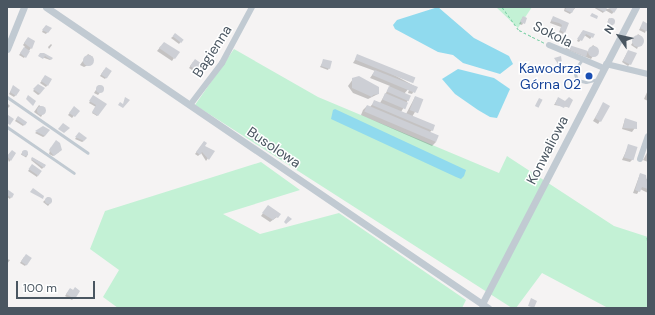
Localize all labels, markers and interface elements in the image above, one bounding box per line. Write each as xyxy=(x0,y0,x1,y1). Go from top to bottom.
north arrow xyxy=(599,16,639,56)
street label: Sokola xyxy=(530,17,576,51)
street label: Bagienna xyxy=(189,22,235,80)
text: N xyxy=(601,22,617,37)
place label: Kawodrza Górna 02 xyxy=(519,60,581,92)
marker: Kawodrza Górna 02 xyxy=(584,71,594,81)
street label: Konwaliowa xyxy=(523,113,571,187)
street label: Busolowa xyxy=(244,123,304,171)
scale bar xyxy=(18,273,97,299)
text: 100 m xyxy=(23,280,57,296)

